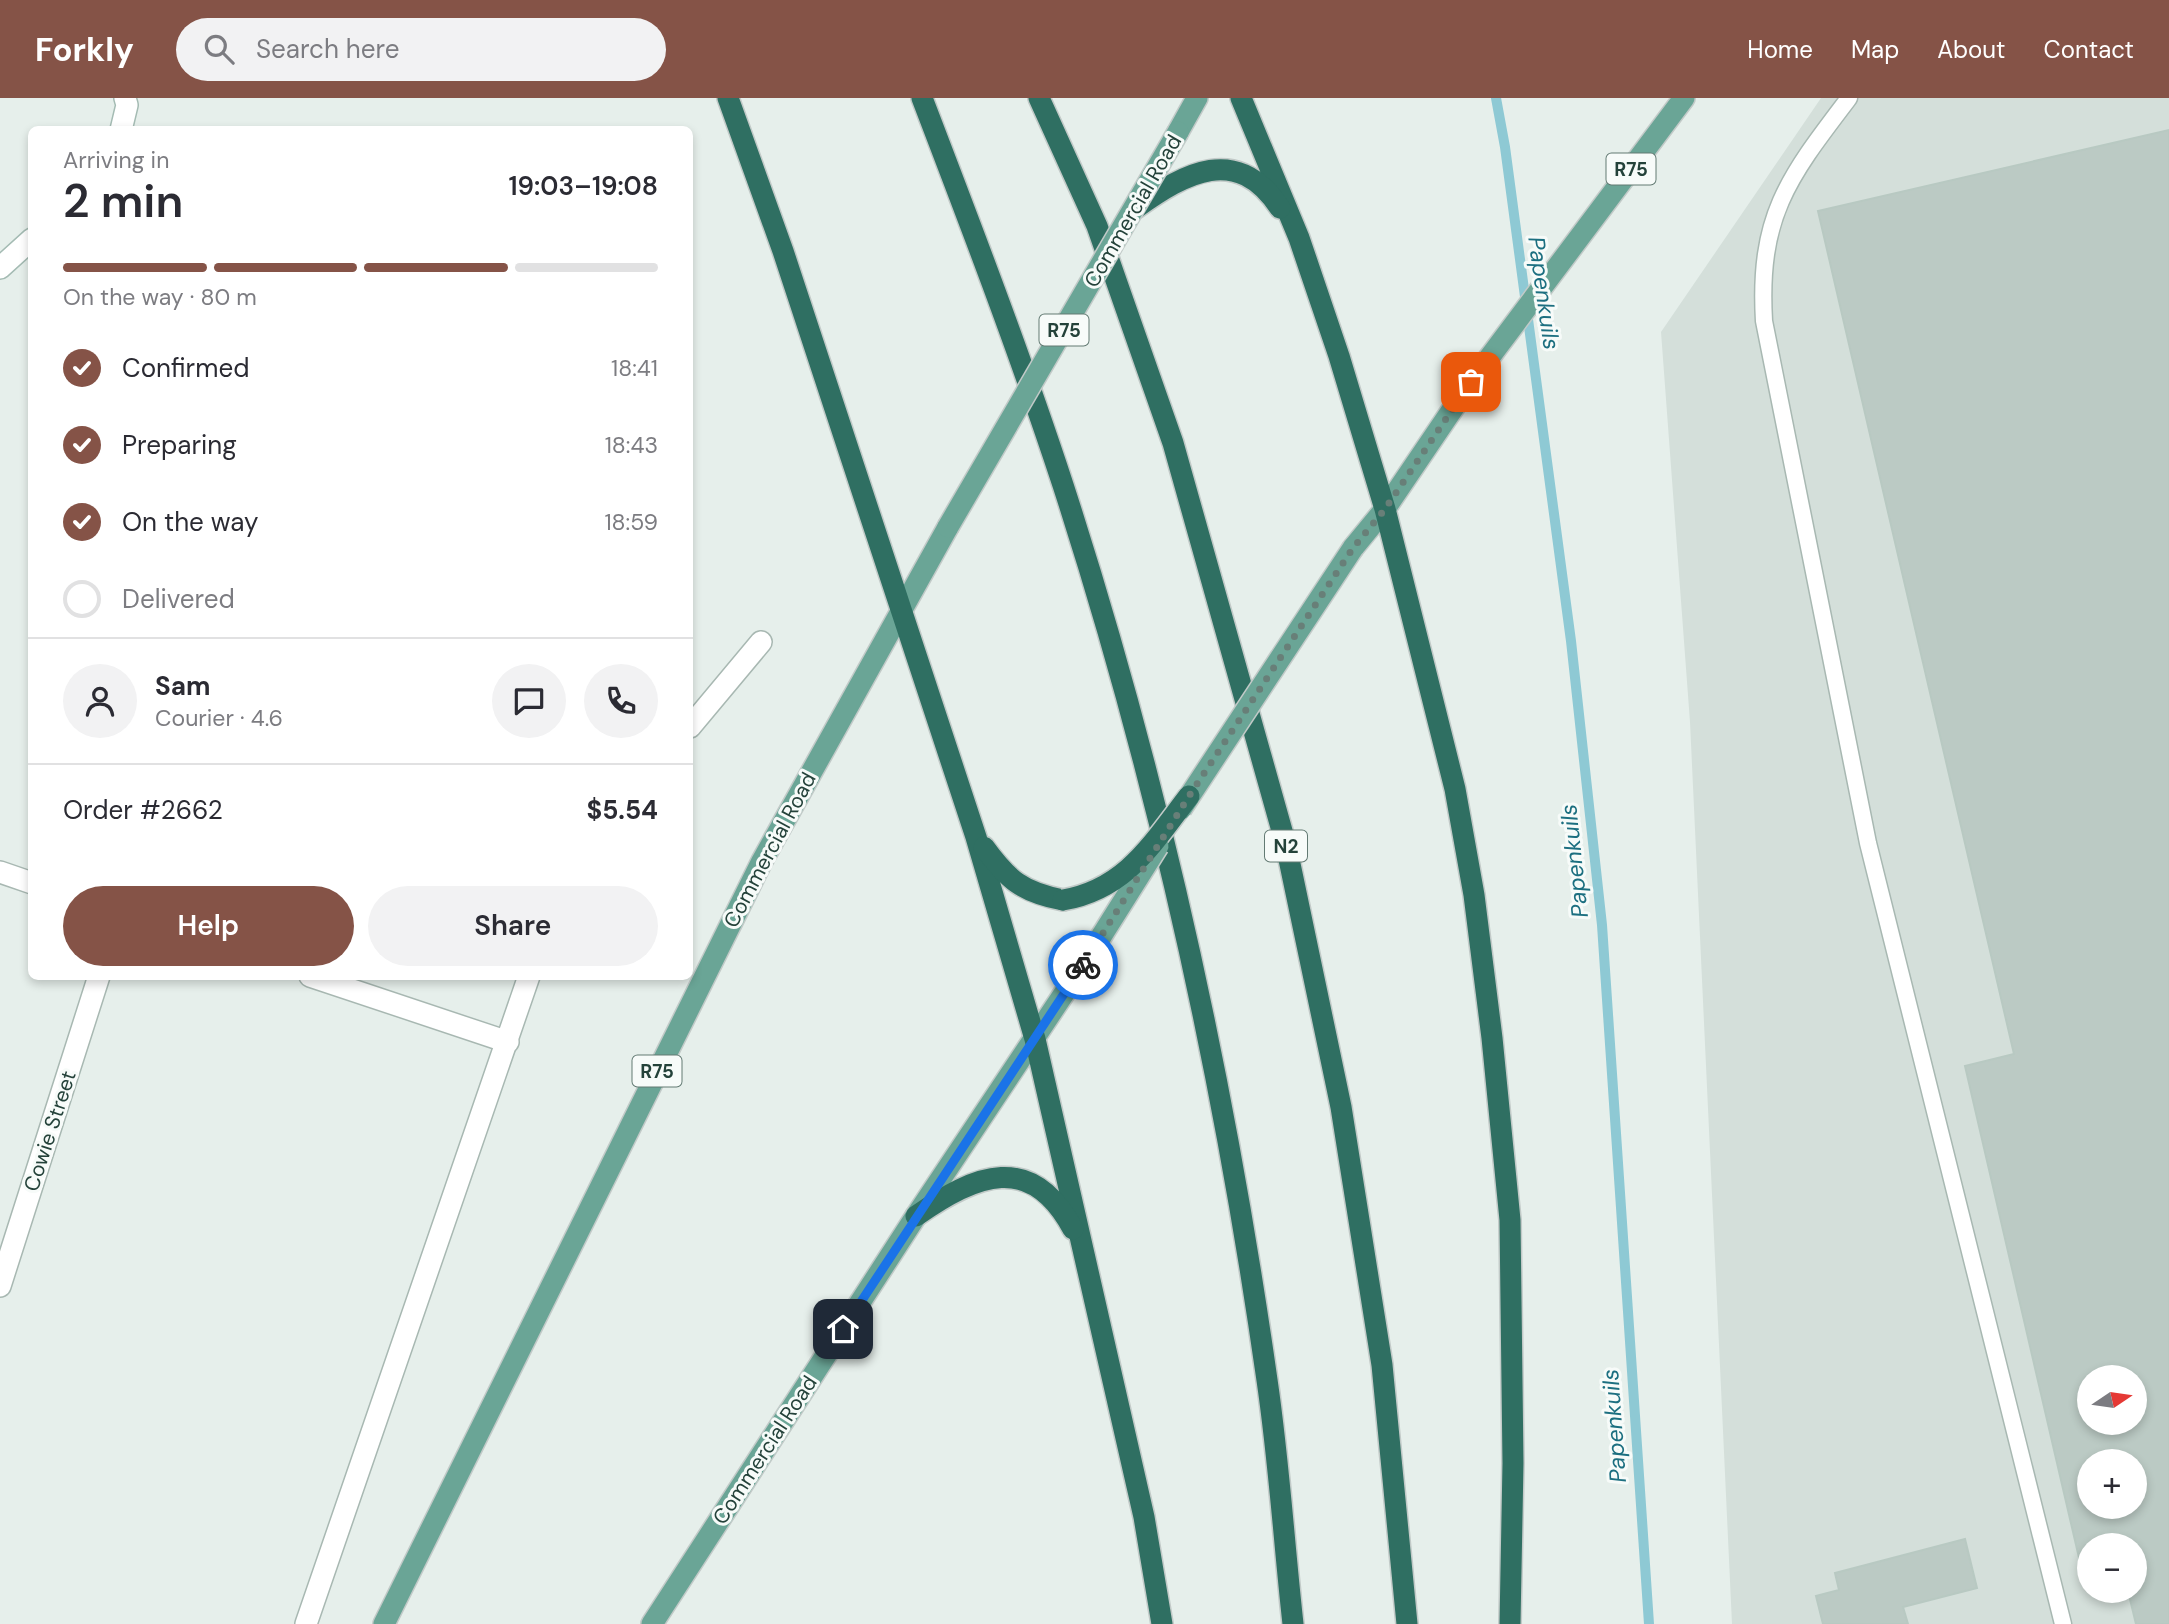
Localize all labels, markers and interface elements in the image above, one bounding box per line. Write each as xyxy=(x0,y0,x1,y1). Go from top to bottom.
search box xyxy=(176,18,666,81)
text: Forkly xyxy=(35,28,134,71)
icon: search xyxy=(200,30,238,68)
text: Search here xyxy=(256,32,399,66)
text: Home xyxy=(1747,34,1813,65)
text: Map xyxy=(1851,34,1899,65)
text: About xyxy=(1937,34,2006,65)
text: Contact xyxy=(2044,34,2134,65)
street label: Commercial Road xyxy=(1078,130,1188,292)
text: Arriving in xyxy=(63,145,169,175)
road number: R75 xyxy=(1606,153,1656,184)
text: 19:03–19:08 xyxy=(509,169,658,203)
text: 2 min xyxy=(63,171,183,231)
water label: Papenkuils xyxy=(1521,234,1567,352)
text: On the way · 80 m xyxy=(63,282,257,312)
road number: R75 xyxy=(1040,314,1088,346)
icon: check xyxy=(63,349,101,387)
text: Confirmed xyxy=(122,351,249,385)
pin xyxy=(1441,352,1501,412)
text: 18:41 xyxy=(611,353,658,383)
icon: bag xyxy=(1452,363,1490,401)
icon: check xyxy=(63,426,101,464)
text: Preparing xyxy=(122,428,237,462)
text: 18:43 xyxy=(605,430,658,460)
icon: check xyxy=(63,503,101,541)
text: On the way xyxy=(122,505,258,539)
text: 18:59 xyxy=(604,507,658,537)
text: Delivered xyxy=(122,582,235,616)
button: person xyxy=(63,664,137,738)
button: chat xyxy=(492,664,566,738)
button: phone xyxy=(584,664,658,738)
text: Sam xyxy=(155,669,210,703)
text: Courier · 4.6 xyxy=(155,703,283,733)
street label: Commercial Road xyxy=(717,768,823,932)
text: Order #2662 xyxy=(63,793,223,827)
text: $5.54 xyxy=(586,793,658,827)
water label: Papenkuils xyxy=(1553,803,1595,919)
road number: N2 xyxy=(1265,831,1307,862)
button: Help xyxy=(63,886,354,966)
button: Share xyxy=(368,886,658,966)
courier xyxy=(1048,930,1118,1000)
icon: bike xyxy=(1064,946,1102,984)
road number: R75 xyxy=(632,1056,682,1086)
street label: Cowie Street xyxy=(17,1067,83,1195)
pin xyxy=(813,1299,873,1359)
icon: home xyxy=(824,1310,862,1348)
north arrow xyxy=(2077,1365,2147,1435)
map controls xyxy=(2077,1365,2147,1603)
water label: Papenkuils xyxy=(1595,1368,1633,1484)
street label: Commercial Road xyxy=(706,1370,824,1530)
button: + xyxy=(2077,1449,2147,1519)
button: − xyxy=(2077,1533,2147,1603)

